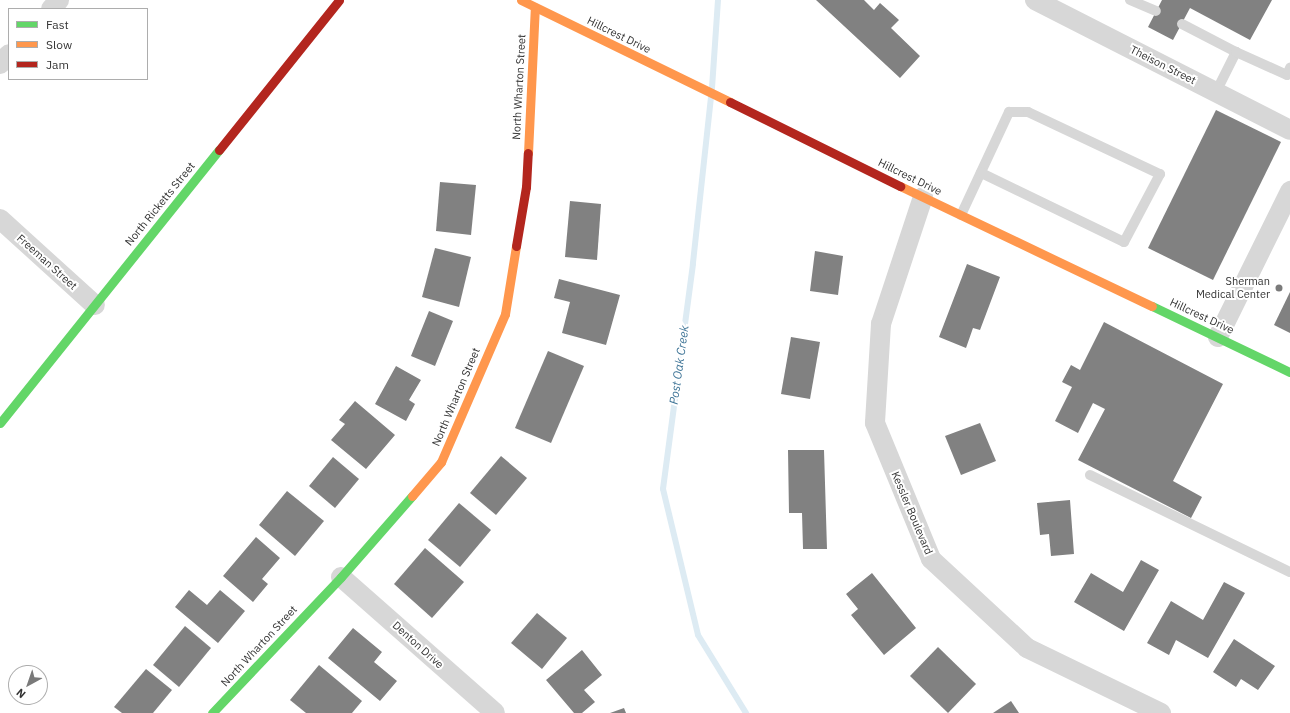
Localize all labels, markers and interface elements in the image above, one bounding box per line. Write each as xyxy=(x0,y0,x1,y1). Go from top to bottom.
legend xyxy=(8,8,148,80)
street label: Hillcrest Drive xyxy=(585,14,653,56)
text: Fast xyxy=(46,17,69,32)
street label: North Wharton Street xyxy=(510,34,528,140)
text: Slow xyxy=(46,37,72,52)
street label: Theison Street xyxy=(1128,43,1198,87)
text: Jam xyxy=(46,57,69,72)
street label: Hillcrest Drive xyxy=(876,156,944,198)
street label: North Ricketts Street xyxy=(122,160,198,248)
street label: Freeman Street xyxy=(14,232,80,292)
place label: Sherman Medical Center xyxy=(1196,275,1270,301)
marker: Sherman Medical Center xyxy=(1273,282,1285,294)
street label: Hillcrest Drive xyxy=(1168,295,1236,337)
water label: Post Oak Creek xyxy=(666,324,692,406)
street label: North Wharton Street xyxy=(429,346,483,448)
street label: Kessler Boulevard xyxy=(889,469,935,557)
street label: North Wharton Street xyxy=(218,603,300,689)
street label: Denton Drive xyxy=(390,619,446,671)
north arrow xyxy=(8,665,48,705)
text: N xyxy=(13,686,28,701)

